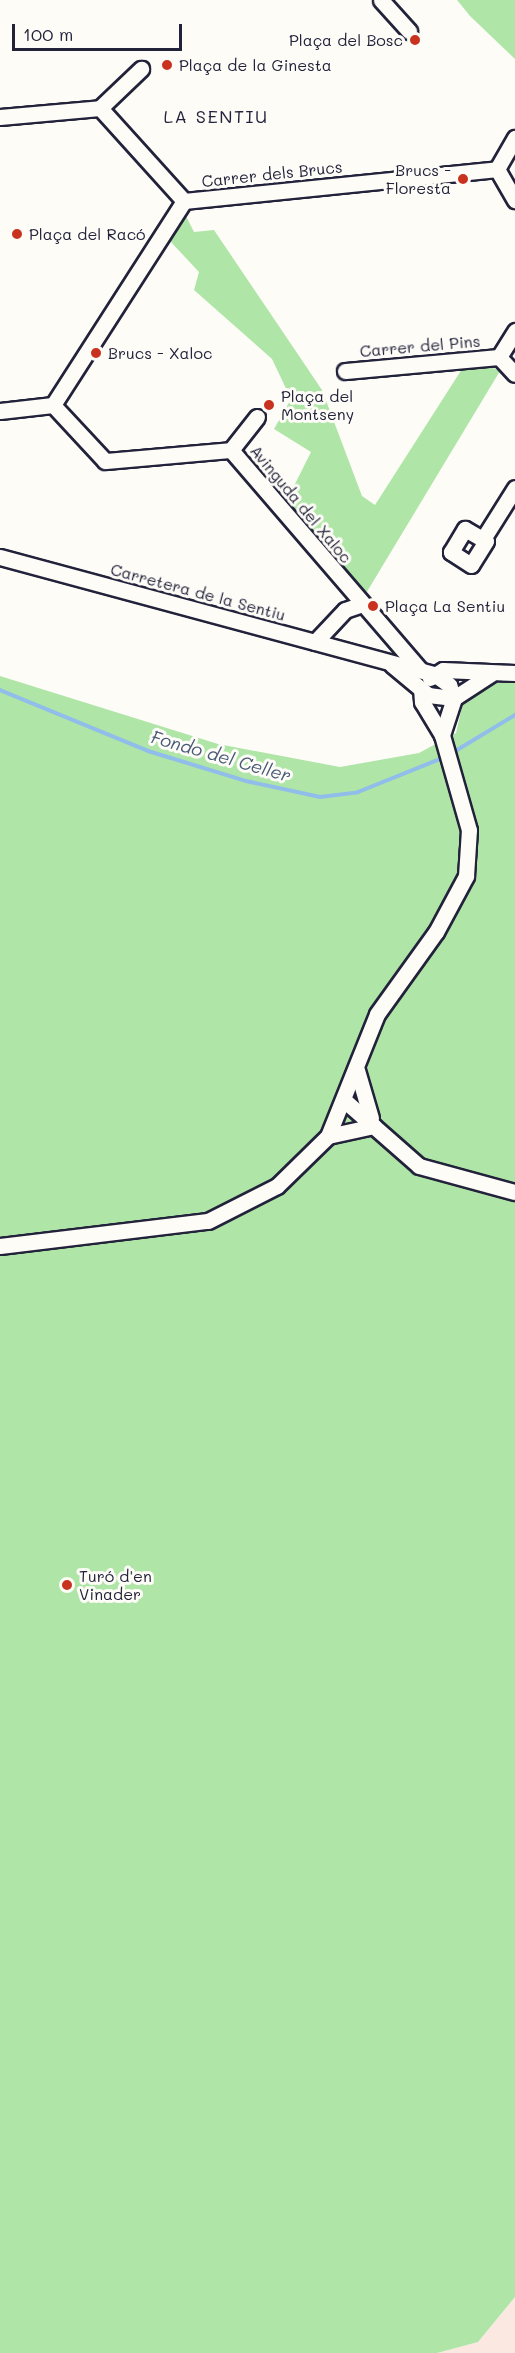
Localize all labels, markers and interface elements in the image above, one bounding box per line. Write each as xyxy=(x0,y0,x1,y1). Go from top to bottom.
scale bar xyxy=(15,12,184,50)
text: 100 m xyxy=(23,22,73,46)
place label: Plaça del Bosc xyxy=(289,30,403,50)
marker: Plaça del Bosc xyxy=(408,33,422,47)
place label: Plaça de la Ginesta xyxy=(179,55,332,75)
marker: Plaça de la Ginesta xyxy=(160,58,174,72)
district label: LA SENTIU xyxy=(164,105,268,127)
street label: Carrer dels Brucs xyxy=(201,157,343,191)
place label: Brucs - Floresta xyxy=(386,160,451,198)
marker: Brucs - Floresta xyxy=(456,172,470,186)
place label: Plaça del Racó xyxy=(29,224,146,244)
marker: Plaça del Racó xyxy=(10,227,24,241)
street label: Carrer del Pins xyxy=(359,331,481,361)
place label: Brucs - Xaloc xyxy=(108,343,212,363)
marker: Brucs - Xaloc xyxy=(89,346,103,360)
place label: Plaça del Montseny xyxy=(281,386,354,424)
marker: Plaça del Montseny xyxy=(262,398,276,412)
street label: Avinguda del Xaloc xyxy=(246,441,356,567)
street label: Carretera de la Sentiu xyxy=(109,559,287,625)
place label: Plaça La Sentiu xyxy=(385,596,505,616)
marker: Plaça La Sentiu xyxy=(366,599,380,613)
water label: Fondo del Celler xyxy=(149,726,293,786)
place label: Turó d'en Vinader xyxy=(79,1566,152,1604)
marker: Turó d'en Vinader xyxy=(60,1578,74,1592)

